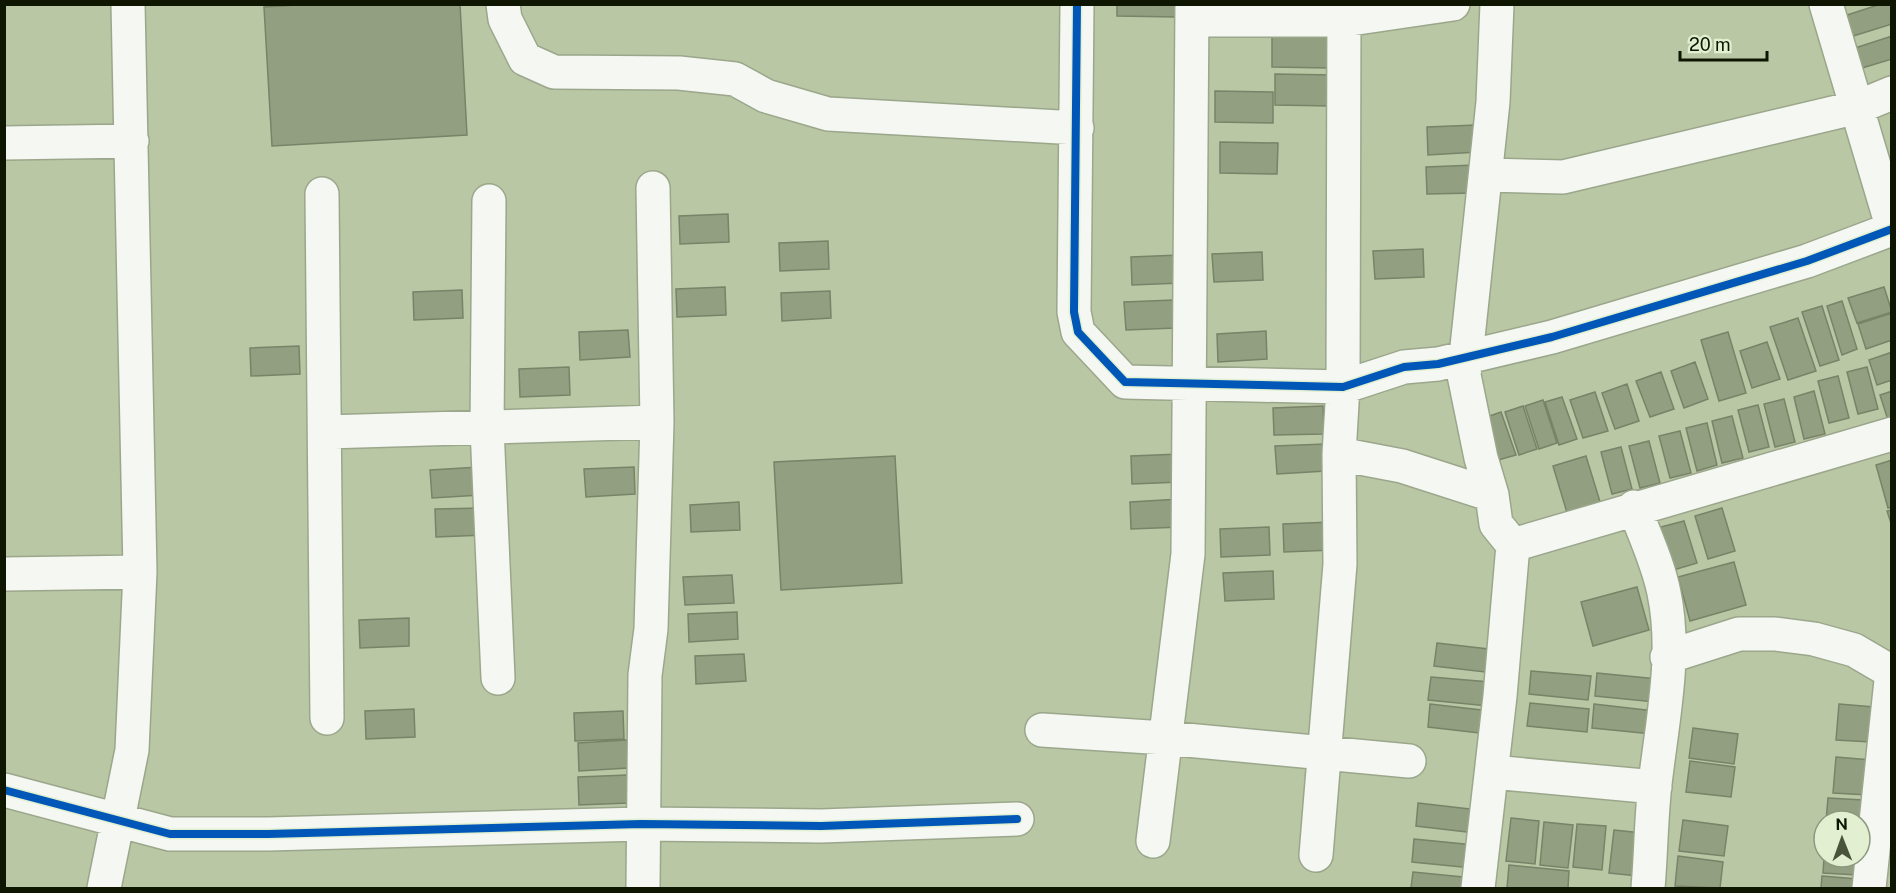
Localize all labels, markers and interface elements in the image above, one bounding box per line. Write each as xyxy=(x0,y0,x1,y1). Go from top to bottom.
scale bar xyxy=(1680,24,1767,62)
text: 20 m xyxy=(1689,34,1731,55)
north arrow xyxy=(1812,809,1872,869)
text: N xyxy=(1835,815,1848,834)

